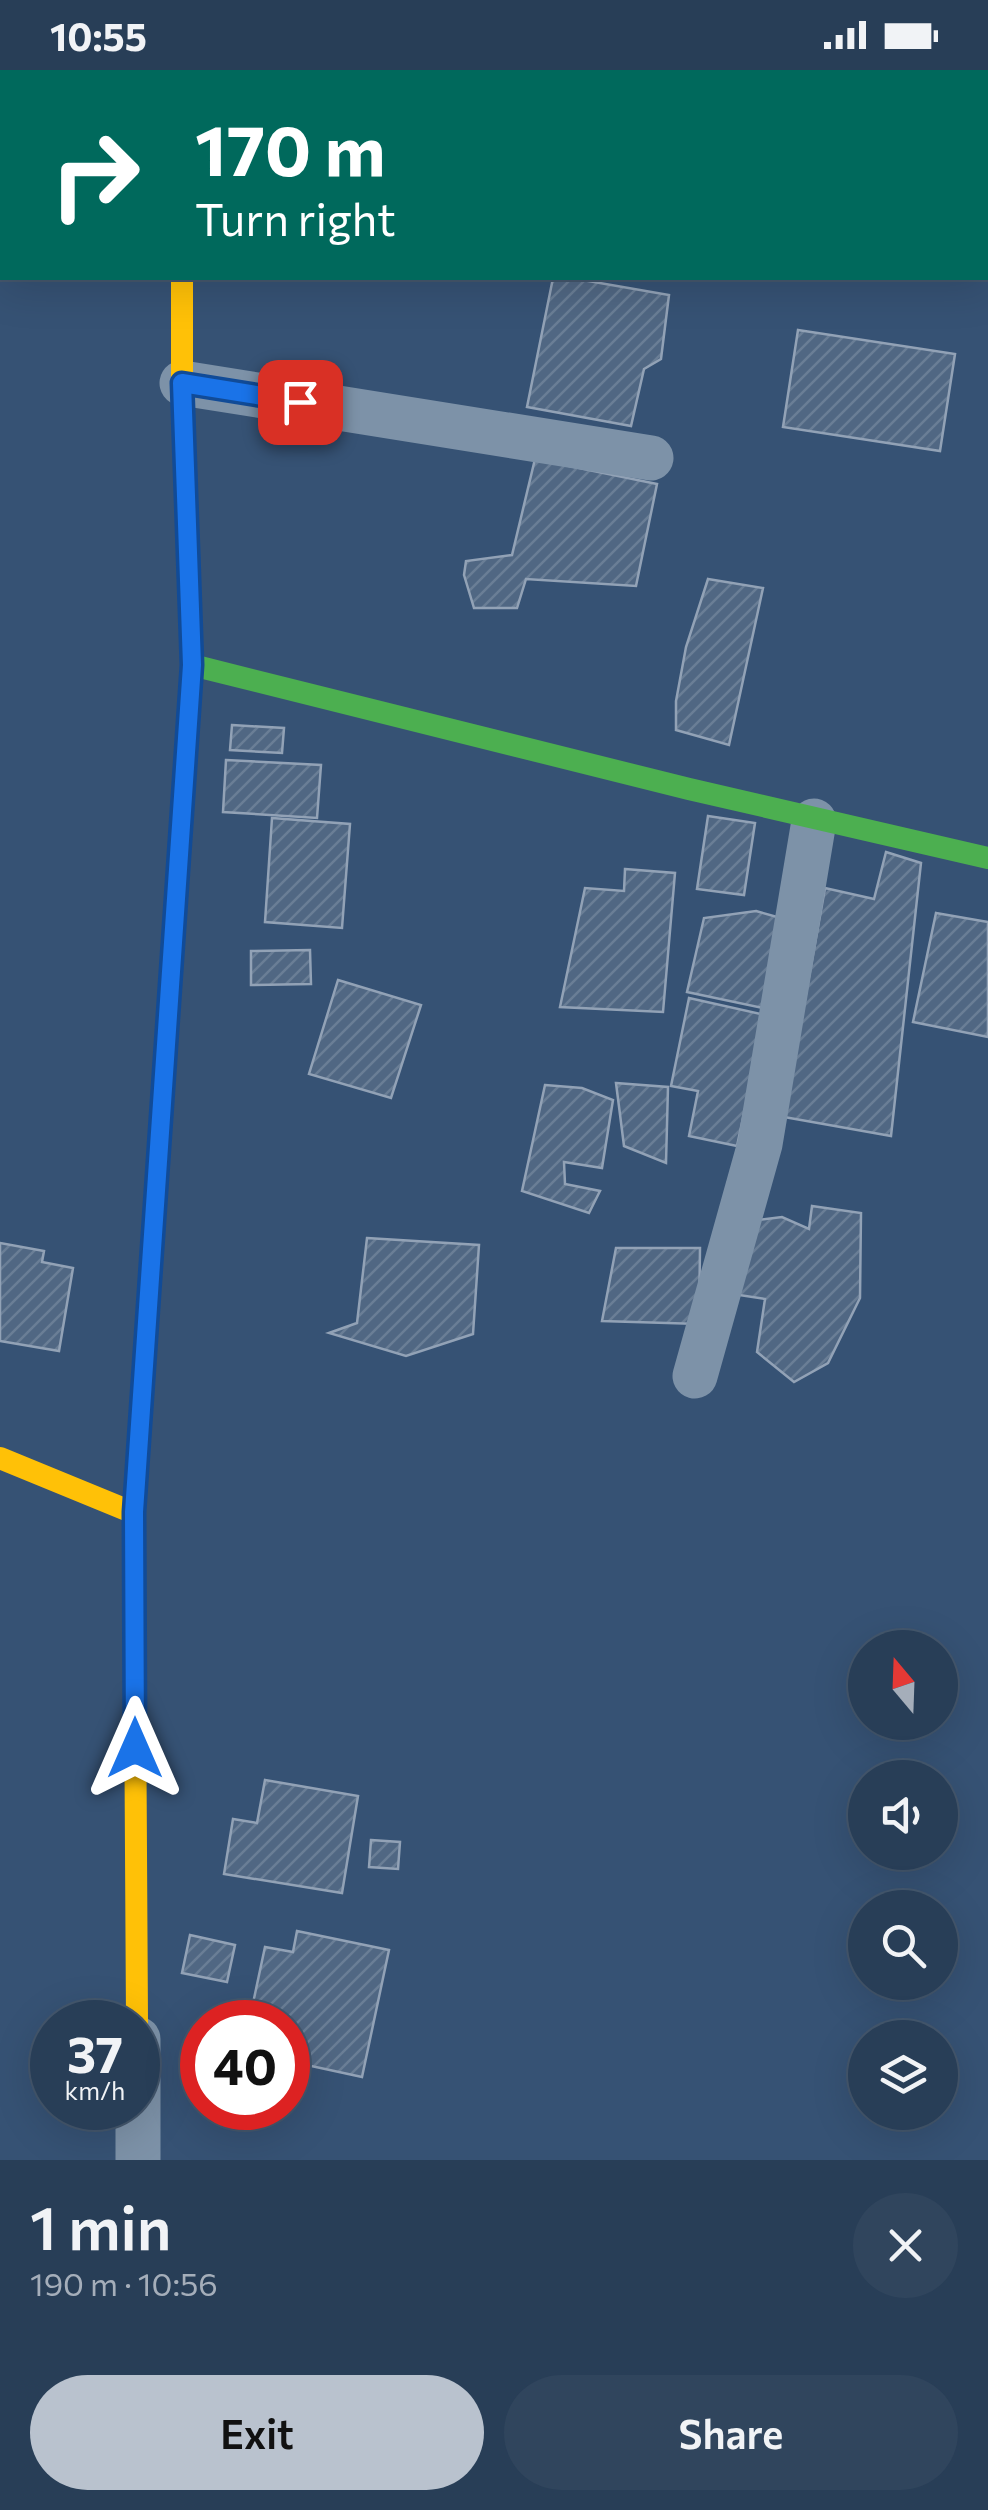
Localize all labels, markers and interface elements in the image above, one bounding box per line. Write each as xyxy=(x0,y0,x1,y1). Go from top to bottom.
text: 10:55 xyxy=(50,12,147,59)
text: 170 m xyxy=(195,105,386,190)
icon: right xyxy=(30,110,160,240)
text: Turn right xyxy=(195,190,396,245)
pin xyxy=(258,360,343,445)
icon: arrive xyxy=(273,375,328,430)
north arrow xyxy=(848,1630,958,1740)
map controls xyxy=(848,1630,958,2130)
position arrow xyxy=(83,1696,187,1800)
button: sound xyxy=(848,1760,958,1870)
button: search xyxy=(848,1890,958,2000)
speed limit sign: 40 xyxy=(180,2000,310,2130)
button: layers xyxy=(848,2020,958,2130)
text: 37 xyxy=(67,2022,123,2083)
text: km/h xyxy=(65,2075,125,2105)
text: 1 min xyxy=(30,2189,171,2262)
button: close xyxy=(853,2193,958,2298)
text: 190 m · 10:56 xyxy=(30,2263,218,2303)
button: Exit xyxy=(30,2375,484,2490)
button: Share xyxy=(504,2375,958,2490)

